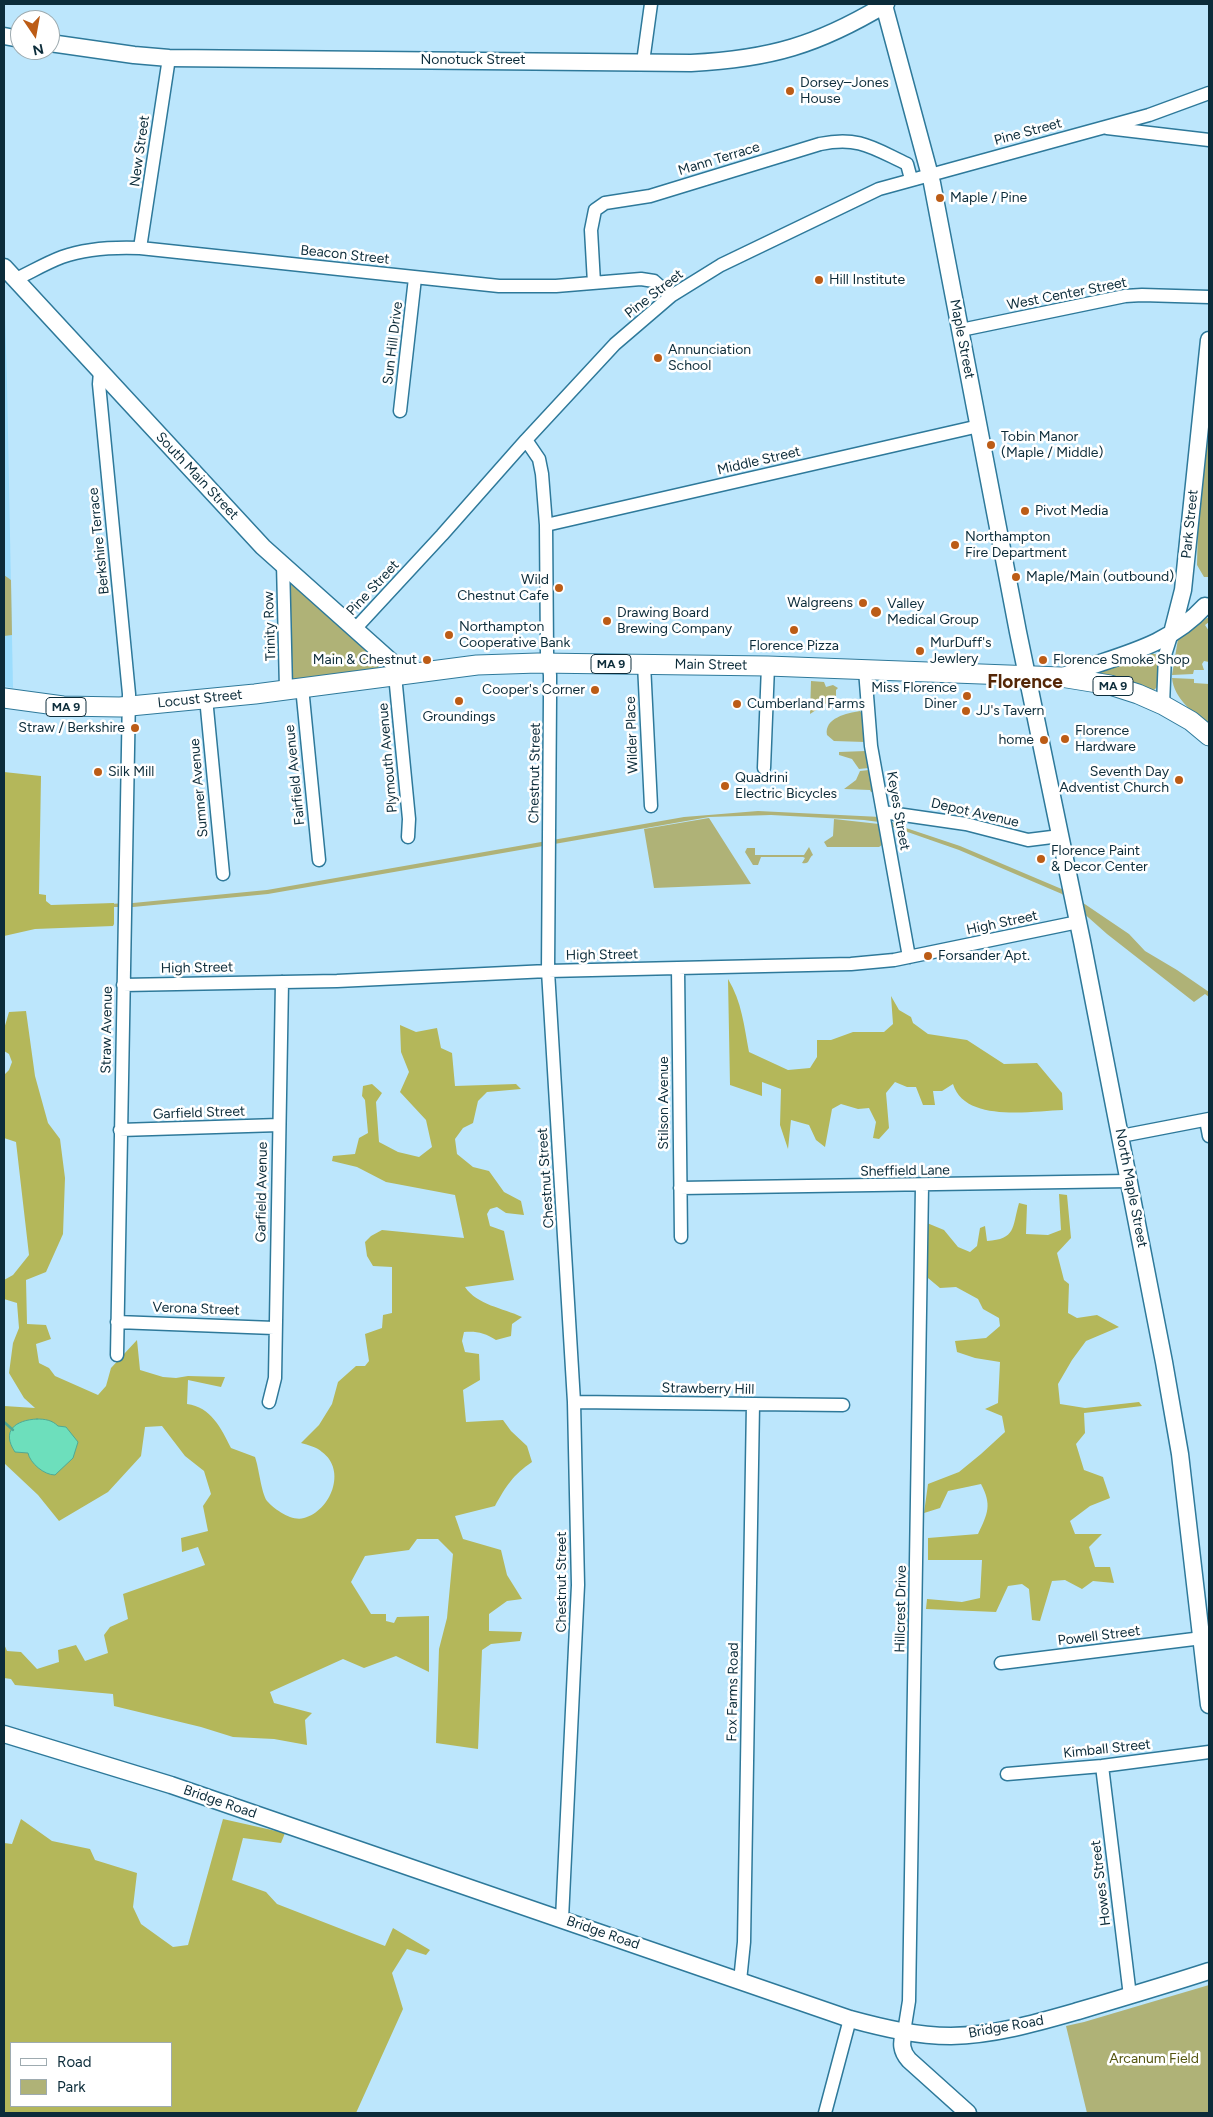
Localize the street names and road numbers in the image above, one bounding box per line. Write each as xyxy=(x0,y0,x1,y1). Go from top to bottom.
street label: Nonotuck Street xyxy=(420,52,526,68)
street label: New Street xyxy=(127,114,153,188)
street label: Pine Street xyxy=(992,115,1064,149)
street label: Mann Terrace xyxy=(676,139,762,179)
street label: Beacon Street xyxy=(300,242,390,268)
street label: Pine Street xyxy=(621,266,687,322)
street label: West Center Street xyxy=(1006,274,1128,314)
street label: Maple Street xyxy=(946,298,978,380)
street label: Sun Hill Drive xyxy=(380,301,406,385)
street label: South Main Street xyxy=(152,429,242,523)
street label: Middle Street xyxy=(716,443,802,479)
street label: Berkshire Terrace xyxy=(85,487,113,595)
street label: Park Street xyxy=(1178,489,1202,559)
street label: Pine Street xyxy=(343,557,403,619)
street label: Trinity Row xyxy=(260,591,280,661)
road number: MA 9 xyxy=(591,654,631,674)
street label: Main Street xyxy=(675,656,747,674)
road number: MA 9 xyxy=(1093,676,1133,696)
street label: Locust Street xyxy=(157,686,243,712)
street label: Wilder Place xyxy=(622,696,642,774)
road number: MA 9 xyxy=(46,698,86,716)
street label: Plymouth Avenue xyxy=(375,702,401,814)
street label: Chestnut Street xyxy=(526,722,544,824)
street label: Fairfield Avenue xyxy=(281,724,309,826)
street label: Sumner Avenue xyxy=(186,738,212,838)
street label: Keyes Street xyxy=(883,770,913,852)
street label: Depot Avenue xyxy=(929,795,1021,831)
street label: High Street xyxy=(965,907,1039,939)
street label: High Street xyxy=(566,946,638,964)
street label: High Street xyxy=(161,959,233,977)
street label: Straw Avenue xyxy=(98,986,116,1074)
street label: Stilson Avenue xyxy=(656,1056,672,1150)
street label: Garfield Street xyxy=(152,1103,246,1123)
street label: Chestnut Street xyxy=(534,1127,558,1229)
street label: North Maple Street xyxy=(1111,1127,1151,1249)
street label: Garfield Avenue xyxy=(253,1142,271,1242)
street label: Sheffield Lane xyxy=(860,1162,950,1180)
street label: Verona Street xyxy=(152,1299,240,1319)
street label: Strawberry Hill xyxy=(662,1380,754,1398)
street label: Chestnut Street xyxy=(554,1532,570,1632)
street label: Hillcrest Drive xyxy=(892,1565,910,1653)
street label: Powell Street xyxy=(1057,1623,1141,1649)
street label: Fox Farms Road xyxy=(724,1642,742,1742)
street label: Kimball Street xyxy=(1062,1736,1152,1762)
street label: Bridge Road xyxy=(181,1782,259,1822)
street label: Howes Street xyxy=(1087,1839,1115,1927)
street label: Bridge Road xyxy=(564,1913,642,1953)
street label: Bridge Road xyxy=(967,2012,1045,2042)

